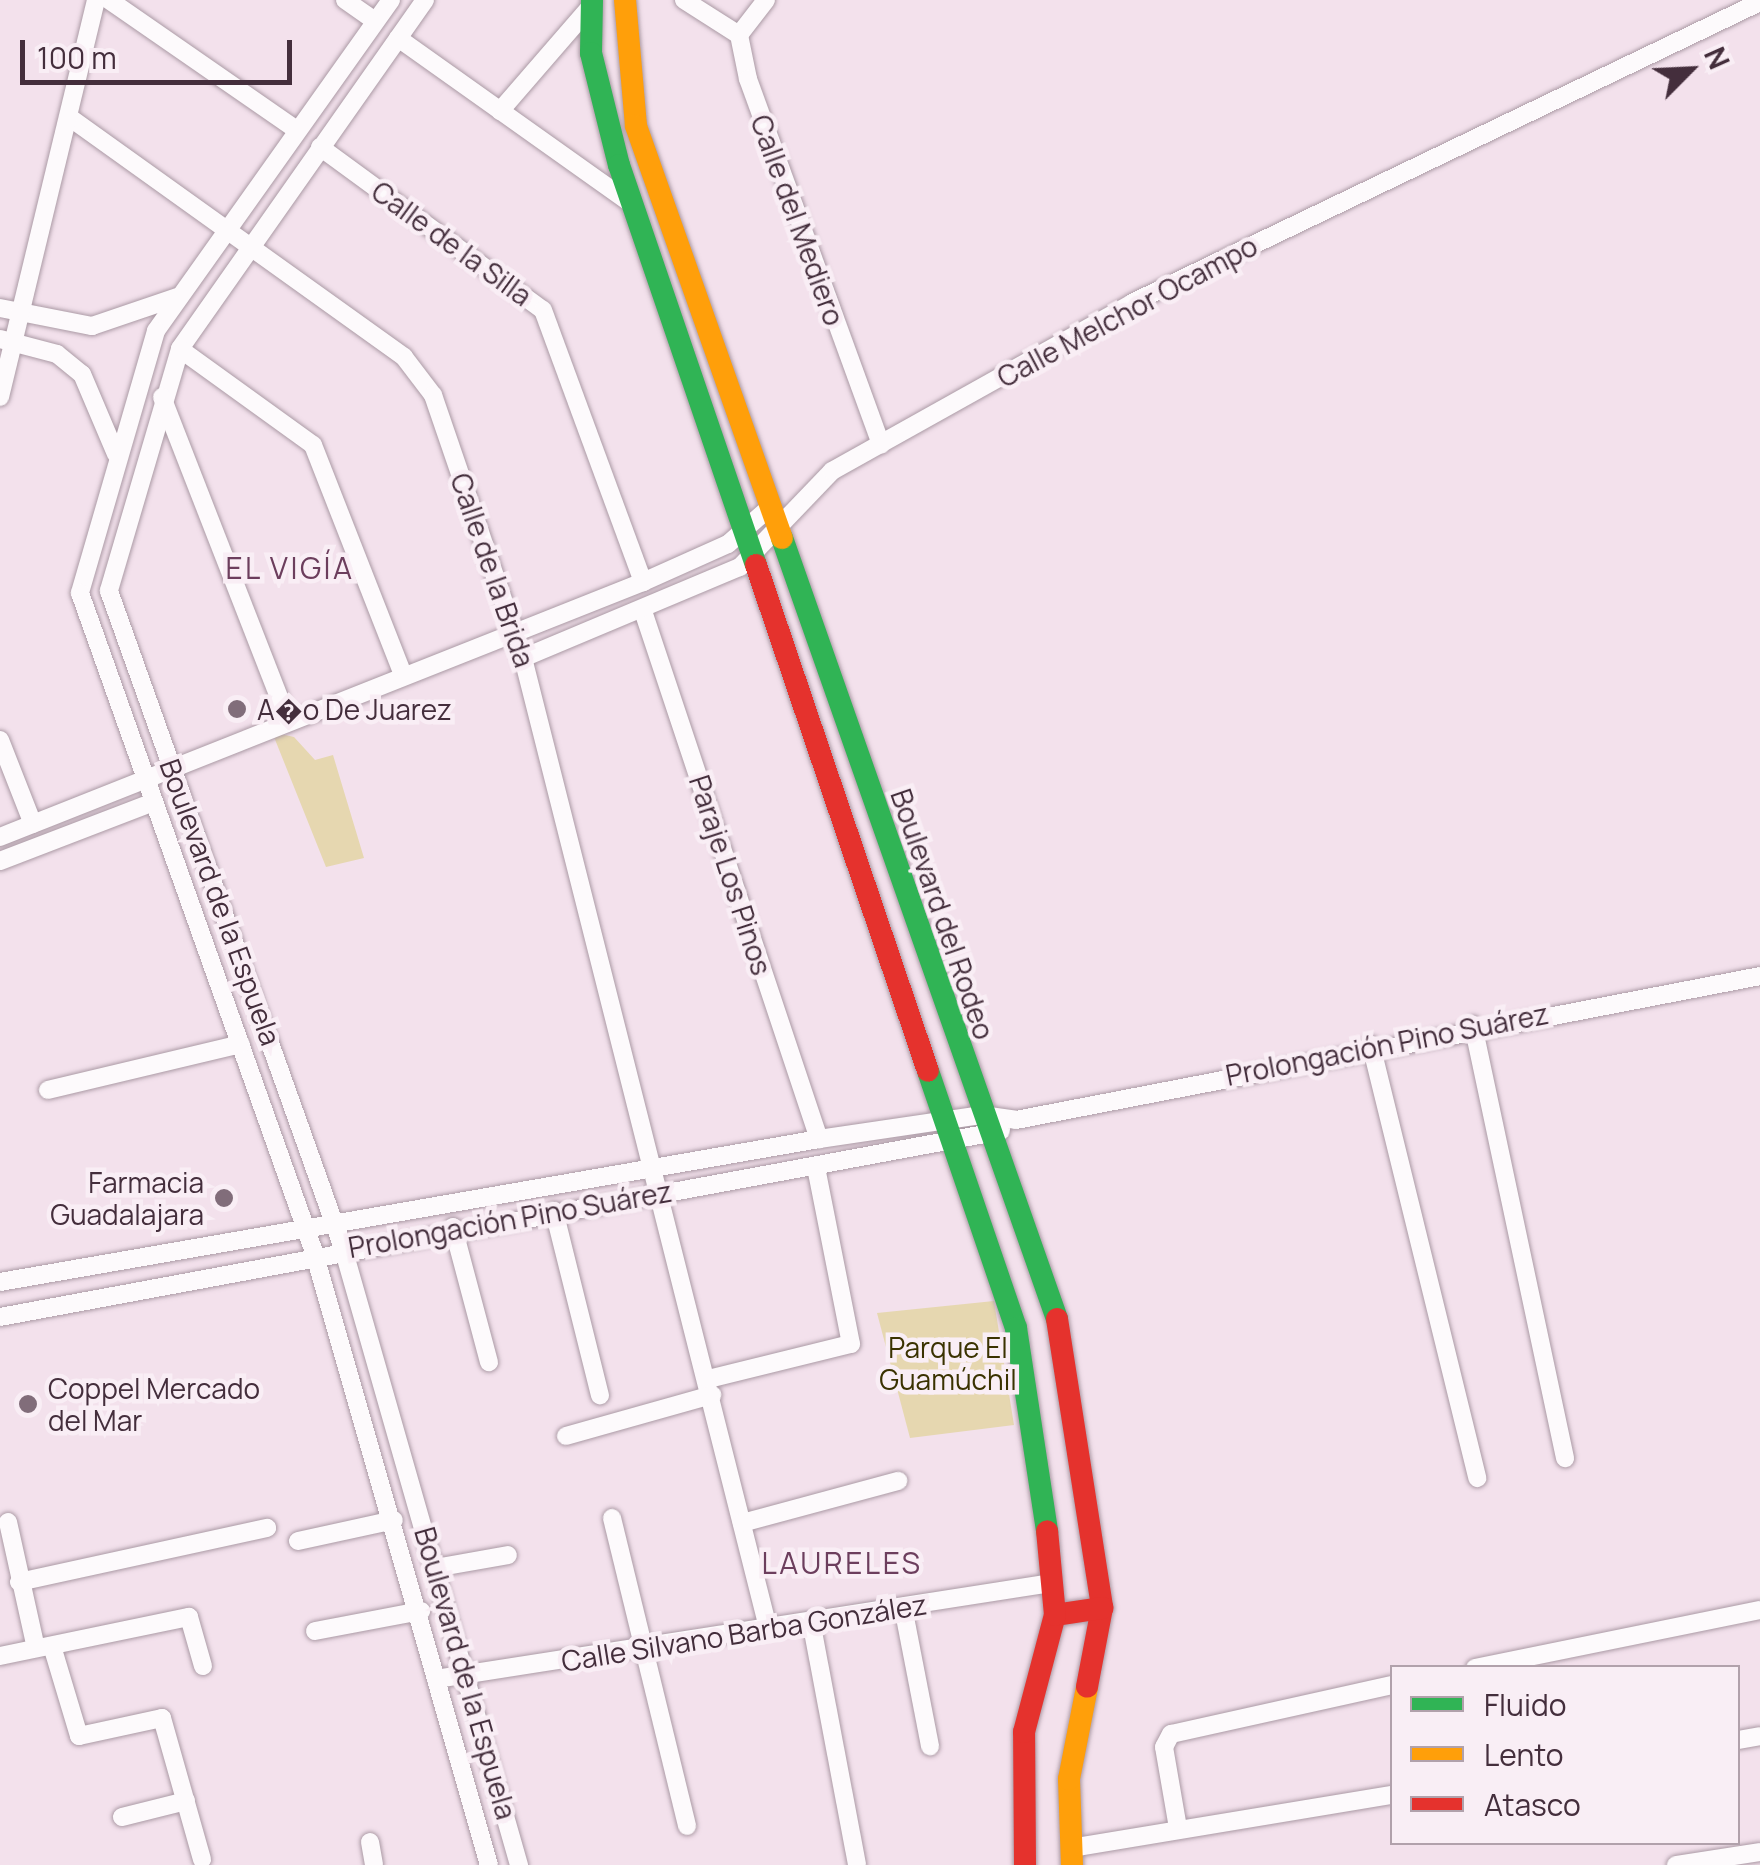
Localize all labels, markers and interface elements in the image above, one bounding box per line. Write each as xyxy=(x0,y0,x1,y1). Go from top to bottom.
scale bar xyxy=(25,20,298,82)
north arrow xyxy=(1640,20,1740,120)
text: 100 m xyxy=(37,37,117,78)
text: N xyxy=(1696,41,1739,75)
street label: Calle del Mediero xyxy=(744,110,852,330)
street label: Calle de la Silla xyxy=(366,174,538,312)
street label: Calle Melchor Ocampo xyxy=(991,228,1263,394)
street label: Calle de la Brida xyxy=(444,469,542,671)
district label: EL VIGÍA xyxy=(225,550,355,586)
place label: A�o De Juarez xyxy=(257,692,452,726)
marker: A�o De Juarez xyxy=(226,698,248,720)
street label: Boulevard de la Espuela xyxy=(154,754,288,1050)
street label: Paraje Los Pinos xyxy=(683,771,779,979)
street label: Boulevard del Rodeo xyxy=(884,784,1002,1044)
street label: Prolongación Pino Suárez xyxy=(1223,996,1551,1092)
place label: Farmacia Guadalajara xyxy=(50,1165,204,1231)
street label: Prolongación Pino Suárez xyxy=(345,1174,675,1264)
marker: Farmacia Guadalajara xyxy=(213,1187,235,1209)
park label: Parque El Guamúchil xyxy=(879,1330,1017,1396)
place label: Coppel Mercado del Mar xyxy=(48,1371,260,1437)
marker: Coppel Mercado del Mar xyxy=(17,1393,39,1415)
street label: Boulevard de la Espuela xyxy=(408,1523,524,1823)
district label: LAURELES xyxy=(762,1545,922,1581)
street label: Calle Silvano Barba González xyxy=(559,1587,929,1677)
legend xyxy=(1390,1665,1740,1845)
text: Fluido xyxy=(1484,1684,1566,1725)
text: Lento xyxy=(1484,1734,1563,1775)
text: Atasco xyxy=(1484,1784,1581,1825)

